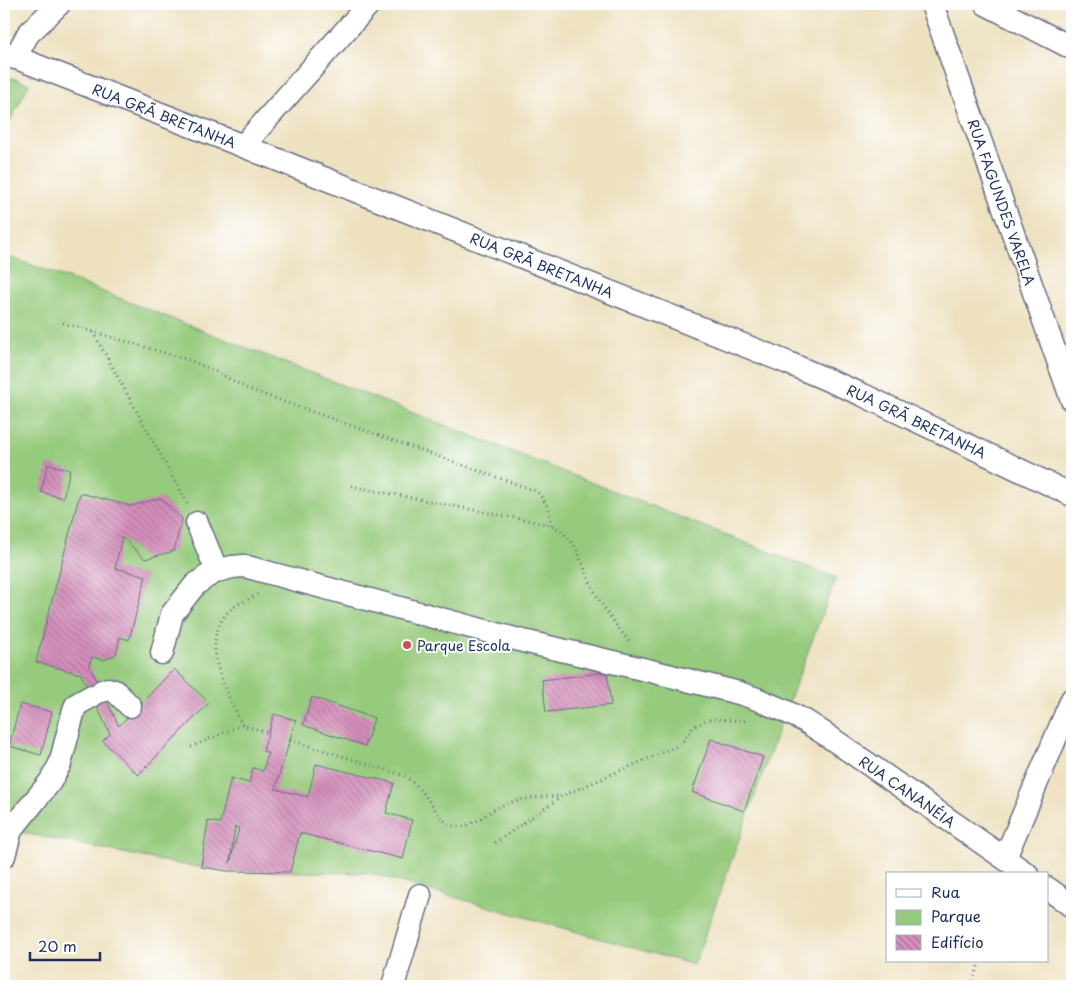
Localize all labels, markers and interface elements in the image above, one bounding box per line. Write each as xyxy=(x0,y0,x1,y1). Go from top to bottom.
street label: RUA GRÃ BRETANHA xyxy=(89,78,239,153)
street label: RUA FAGUNDES VARELA xyxy=(963,116,1041,288)
street label: RUA GRÃ BRETANHA xyxy=(467,227,617,303)
street label: RUA GRÃ BRETANHA xyxy=(843,379,990,463)
place label: Parque Escola xyxy=(417,635,510,656)
marker: Parque Escola xyxy=(401,639,413,651)
street label: RUA CANANÉIA xyxy=(855,750,960,832)
legend xyxy=(886,872,1048,962)
text: Rua xyxy=(931,880,960,903)
text: Parque xyxy=(931,904,981,927)
scale bar xyxy=(30,930,100,962)
text: Edifício xyxy=(931,930,984,953)
text: 20 m xyxy=(38,934,77,957)

